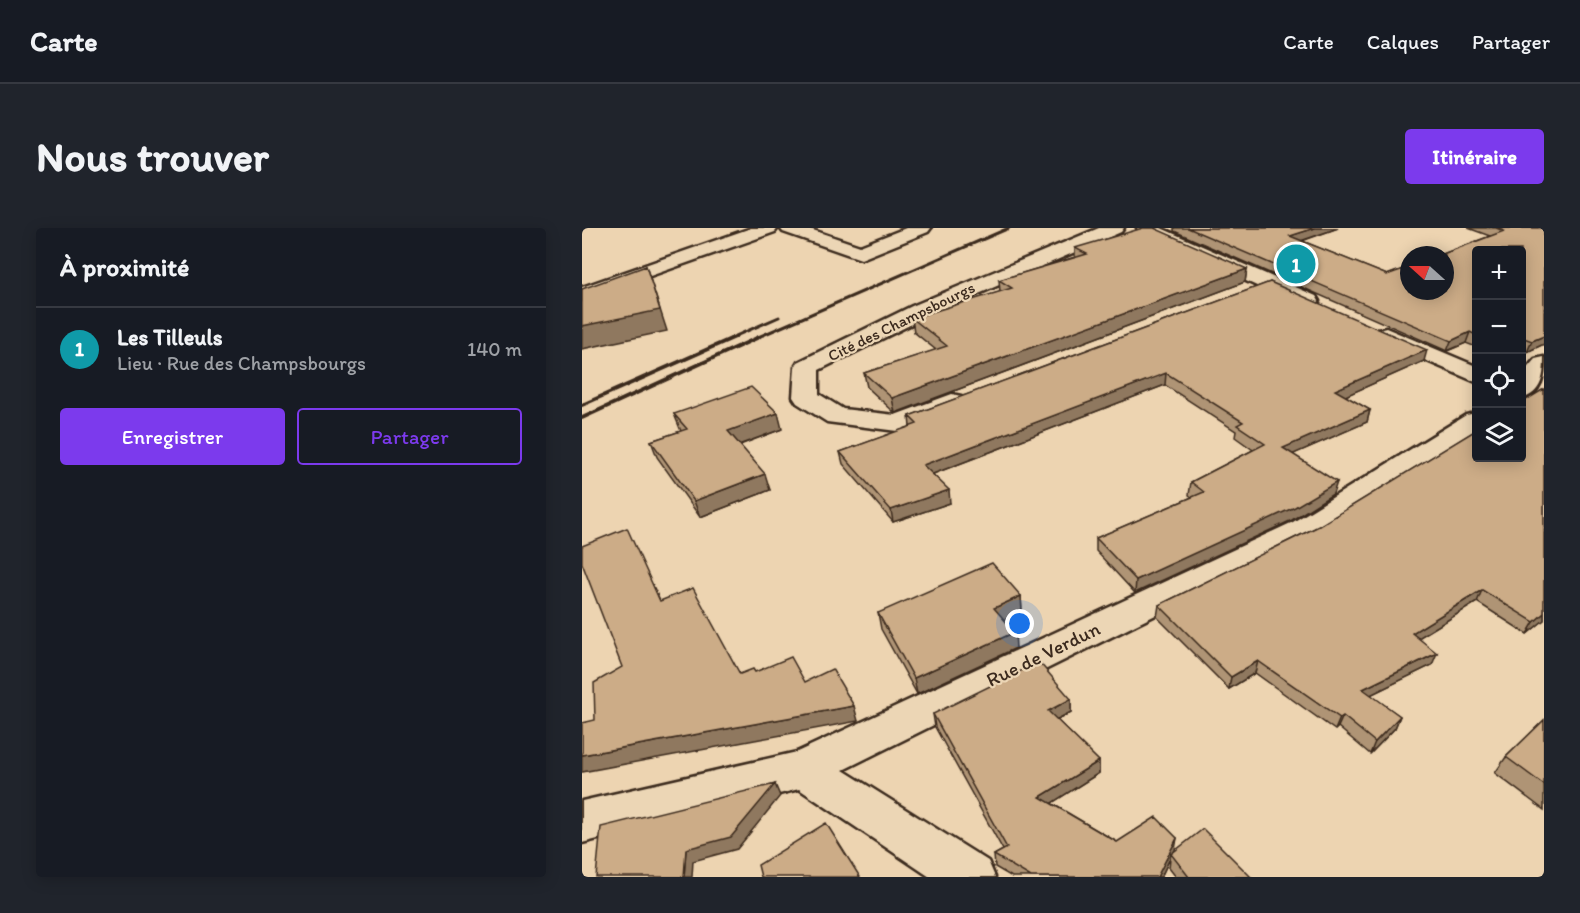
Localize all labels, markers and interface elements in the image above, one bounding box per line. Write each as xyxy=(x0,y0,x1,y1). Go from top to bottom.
text: Carte xyxy=(30,24,97,58)
text: Carte xyxy=(1283,29,1334,54)
text: Calques xyxy=(1367,29,1439,54)
text: Partager xyxy=(1472,29,1550,54)
button: Itinéraire xyxy=(1405,129,1544,184)
text: Nous trouver xyxy=(36,131,269,182)
pin: 1 xyxy=(1276,242,1316,286)
north arrow xyxy=(1400,246,1454,300)
map controls xyxy=(1472,246,1526,462)
button: + xyxy=(1472,246,1526,300)
text: À proximité xyxy=(60,251,189,283)
street label: Cité des Champsbourgs xyxy=(825,278,978,365)
button: − xyxy=(1472,300,1526,354)
text: Les Tilleuls xyxy=(117,324,223,351)
text: 1 xyxy=(75,337,84,361)
text: 140 m xyxy=(467,337,522,361)
text: Lieu · Rue des Champsbourgs xyxy=(117,351,366,375)
button: locate xyxy=(1472,354,1526,408)
button: Enregistrer xyxy=(60,408,285,465)
button: Partager xyxy=(297,408,522,465)
button: layers xyxy=(1472,408,1526,462)
your location xyxy=(1005,609,1034,638)
street label: Rue de Verdun xyxy=(982,616,1104,692)

